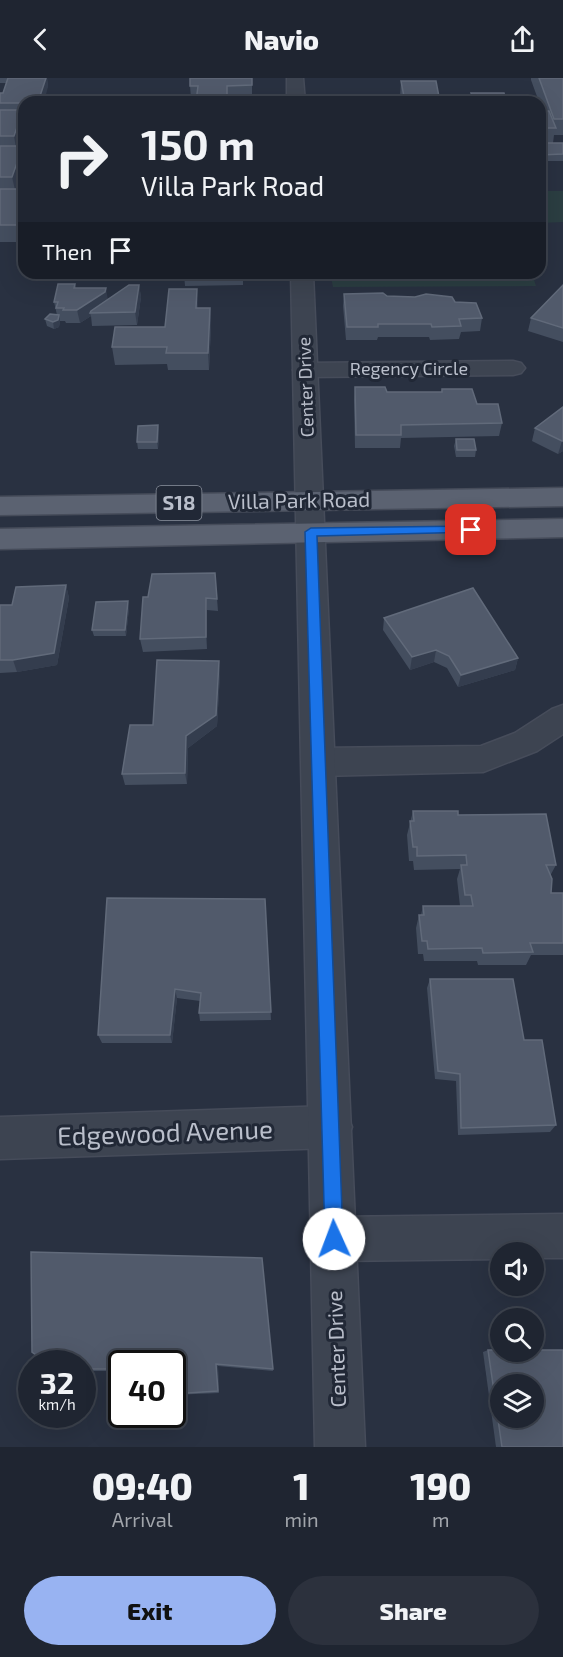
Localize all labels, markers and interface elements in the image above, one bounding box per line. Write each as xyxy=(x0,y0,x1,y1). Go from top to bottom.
icon: back xyxy=(24,23,57,56)
text: Navio xyxy=(244,23,319,55)
icon: share xyxy=(506,23,539,56)
text: 150 m xyxy=(141,118,255,168)
icon: right xyxy=(42,120,120,198)
text: Villa Park Road xyxy=(141,169,324,201)
icon: arrive xyxy=(104,234,137,267)
text: Then xyxy=(42,238,92,264)
street label: Center Drive xyxy=(292,336,318,438)
street label: Regency Circle xyxy=(350,357,468,379)
road number: S18 xyxy=(156,486,201,520)
street label: Villa Park Road xyxy=(228,486,370,513)
pin xyxy=(445,504,496,555)
icon: arrive xyxy=(454,513,487,546)
street label: Edgewood Avenue xyxy=(57,1112,273,1151)
position arrow xyxy=(302,1207,366,1271)
map controls xyxy=(490,1242,544,1428)
button: sound xyxy=(490,1242,544,1296)
street label: Center Drive xyxy=(321,1290,350,1408)
button: search xyxy=(490,1308,544,1362)
speed limit sign: 40 xyxy=(108,1350,186,1428)
text: 32 xyxy=(40,1364,74,1400)
button: layers xyxy=(490,1374,544,1428)
text: km/h xyxy=(38,1395,76,1413)
text: 09:40 xyxy=(92,1464,193,1507)
text: 1 xyxy=(293,1464,310,1507)
text: 190 xyxy=(410,1464,471,1507)
text: Arrival xyxy=(112,1507,173,1531)
text: min xyxy=(284,1507,319,1531)
text: m xyxy=(432,1507,450,1531)
button: Exit xyxy=(24,1576,276,1645)
button: Share xyxy=(288,1576,539,1645)

